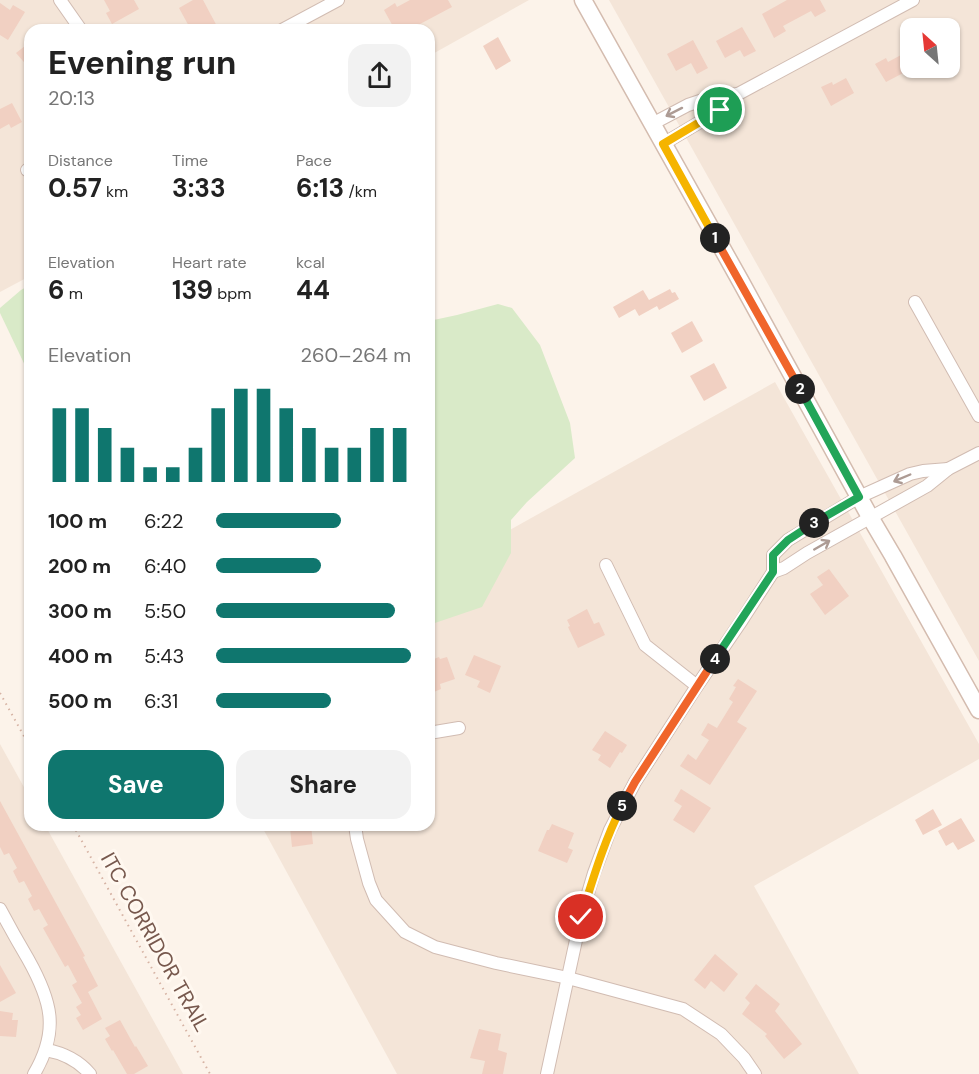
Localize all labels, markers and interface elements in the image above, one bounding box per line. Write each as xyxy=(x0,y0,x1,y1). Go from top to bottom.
north arrow xyxy=(900,18,960,78)
map controls xyxy=(900,18,960,78)
text: Evening run xyxy=(48,41,236,84)
button: share xyxy=(348,44,411,107)
pin xyxy=(694,84,745,135)
text: 20:13 xyxy=(48,85,95,111)
icon: arrive xyxy=(703,93,736,126)
one-way arrow xyxy=(665,107,683,119)
text: Distance xyxy=(48,150,113,171)
text: Time xyxy=(172,150,208,171)
text: Pace xyxy=(296,150,332,171)
text: 0.57 xyxy=(48,171,102,205)
text: 3:33 xyxy=(172,171,226,205)
text: 6:13 xyxy=(296,171,344,205)
text: km xyxy=(102,181,128,202)
text: /km xyxy=(344,181,377,202)
pin: 1 xyxy=(700,223,730,253)
text: 1 xyxy=(712,227,718,248)
text: Elevation xyxy=(48,252,115,273)
text: Heart rate xyxy=(172,252,247,273)
text: kcal xyxy=(296,252,325,273)
text: 6 xyxy=(48,273,64,307)
text: 139 xyxy=(172,273,213,307)
text: 44 xyxy=(296,273,330,307)
text: m xyxy=(64,283,83,304)
text: bpm xyxy=(213,283,252,304)
text: Elevation xyxy=(48,342,131,368)
text: 260–264 m xyxy=(301,342,411,368)
pin: 2 xyxy=(785,374,815,404)
text: 2 xyxy=(795,378,805,399)
one-way arrow xyxy=(894,473,912,484)
text: 100 m xyxy=(48,508,107,534)
text: 6:22 xyxy=(144,508,184,534)
pin: 3 xyxy=(799,508,829,538)
text: 3 xyxy=(809,512,819,533)
one-way arrow xyxy=(812,539,830,550)
text: 200 m xyxy=(48,553,111,579)
text: 6:40 xyxy=(144,553,186,579)
text: 300 m xyxy=(48,598,112,624)
text: 5:50 xyxy=(144,598,186,624)
text: 400 m xyxy=(48,643,113,669)
text: 5:43 xyxy=(144,643,184,669)
pin: 4 xyxy=(700,644,730,674)
text: 4 xyxy=(710,648,720,669)
text: 500 m xyxy=(48,688,112,714)
text: 6:31 xyxy=(144,688,178,714)
button: Save xyxy=(48,750,224,819)
button: Share xyxy=(236,750,411,819)
pin: 5 xyxy=(607,791,637,821)
text: 5 xyxy=(617,795,627,816)
street label: ITC CORRIDOR TRAIL xyxy=(94,847,216,1037)
pin xyxy=(555,891,606,942)
icon: check xyxy=(564,900,597,933)

